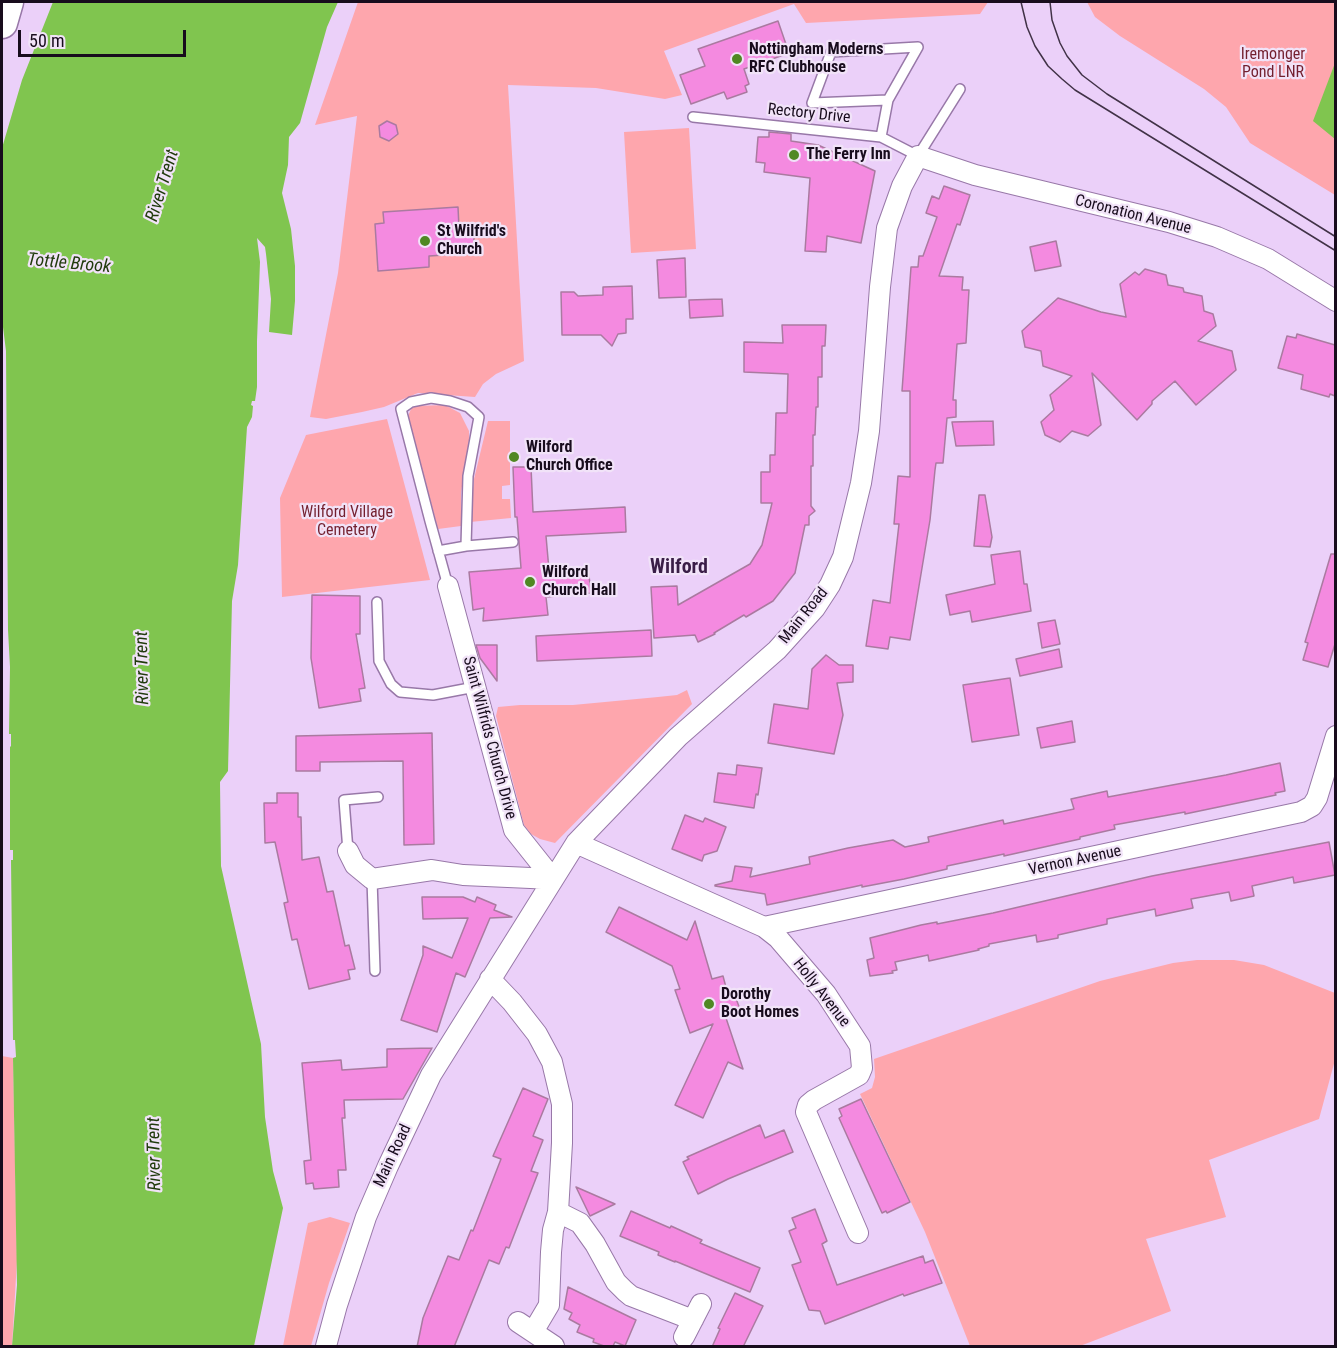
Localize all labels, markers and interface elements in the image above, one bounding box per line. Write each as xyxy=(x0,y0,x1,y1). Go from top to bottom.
scale bar xyxy=(21,18,189,56)
text: 50 m xyxy=(29,30,64,51)
place label: Nottingham Moderns RFC Clubhouse xyxy=(749,40,884,78)
park label: Iremonger Pond LNR xyxy=(1241,45,1305,83)
marker: Nottingham Moderns RFC Clubhouse xyxy=(730,52,744,66)
street label: Rectory Drive xyxy=(767,100,851,128)
place label: The Ferry Inn xyxy=(806,145,891,165)
water label: River Trent xyxy=(142,148,184,224)
marker: The Ferry Inn xyxy=(787,148,801,162)
street label: Coronation Avenue xyxy=(1073,191,1193,239)
place label: St Wilfrid's Church xyxy=(437,222,506,260)
marker: St Wilfrid's Church xyxy=(418,234,432,248)
water label: Tottle Brook xyxy=(26,250,112,278)
place label: Wilford Church Office xyxy=(526,438,613,476)
marker: Wilford Church Office xyxy=(507,450,521,464)
park label: Wilford Village Cemetery xyxy=(301,503,393,541)
district label: Wilford xyxy=(650,556,708,580)
place label: Wilford Church Hall xyxy=(542,563,616,601)
marker: Wilford Church Hall xyxy=(523,575,537,589)
street label: Main Road xyxy=(775,584,833,648)
water label: River Trent xyxy=(132,631,154,705)
street label: Saint Wilfrids Church Drive xyxy=(458,654,520,822)
street label: Vernon Avenue xyxy=(1027,842,1123,880)
street label: Holly Avenue xyxy=(788,955,854,1031)
place label: Dorothy Boot Homes xyxy=(721,985,799,1023)
marker: Dorothy Boot Homes xyxy=(702,997,716,1011)
water label: River Trent xyxy=(144,1117,166,1191)
street label: Main Road xyxy=(370,1122,416,1190)

